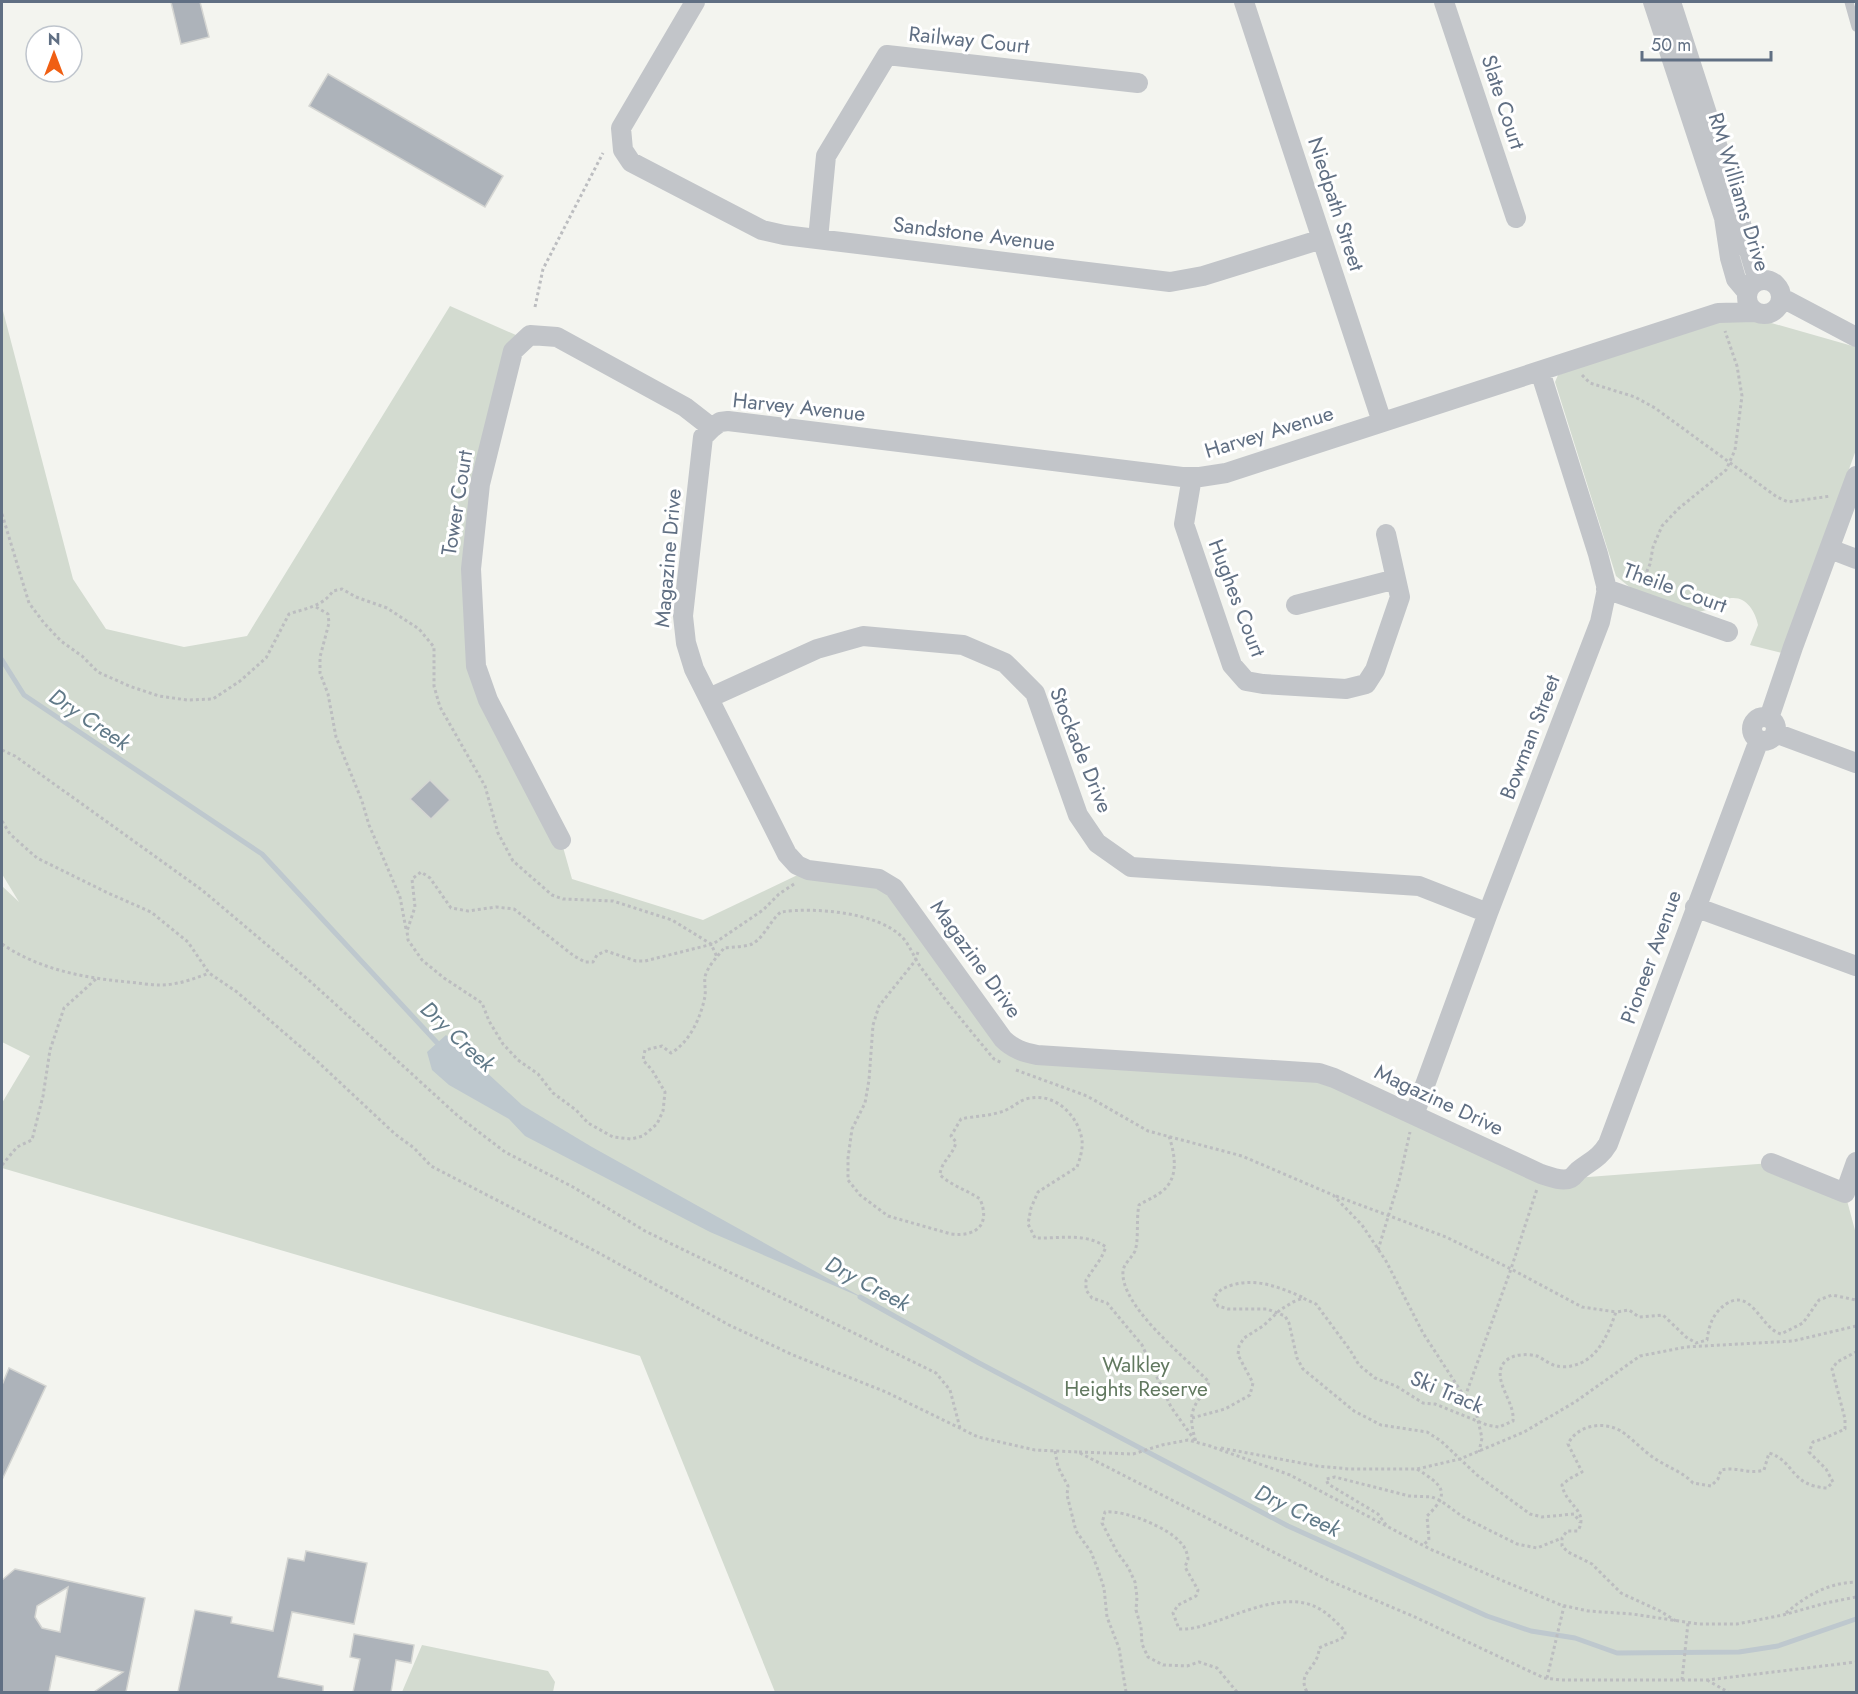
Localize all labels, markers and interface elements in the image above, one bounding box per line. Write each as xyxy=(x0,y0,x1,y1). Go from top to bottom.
street label: Railway Court xyxy=(907,19,1031,61)
north arrow xyxy=(24,24,84,84)
scale bar xyxy=(1642,24,1771,62)
text: N xyxy=(48,28,60,51)
text: 50 m xyxy=(1651,32,1691,58)
street label: Slate Court xyxy=(1474,51,1532,153)
street label: RM Williams Drive xyxy=(1701,109,1777,275)
street label: Niedpath Street xyxy=(1300,133,1372,275)
street label: Sandstone Avenue xyxy=(891,209,1057,259)
street label: Harvey Avenue xyxy=(731,385,867,429)
street label: Harvey Avenue xyxy=(1201,398,1337,466)
street label: Tower Court xyxy=(434,448,480,558)
street label: Magazine Drive xyxy=(647,487,689,629)
street label: Hughes Court xyxy=(1201,535,1273,661)
street label: Theile Court xyxy=(1619,555,1731,621)
street label: Bowman Street xyxy=(1493,670,1567,804)
water label: Dry Creek xyxy=(43,680,138,759)
street label: Stockade Drive xyxy=(1042,683,1120,818)
street label: Pioneer Avenue xyxy=(1613,886,1689,1028)
street label: Magazine Drive xyxy=(923,894,1029,1024)
water label: Dry Creek xyxy=(414,993,504,1080)
street label: Magazine Drive xyxy=(1370,1057,1509,1143)
water label: Dry Creek xyxy=(820,1247,917,1319)
park label: Walkley Heights Reserve xyxy=(1064,1350,1208,1404)
street label: Ski Track xyxy=(1406,1363,1489,1421)
water label: Dry Creek xyxy=(1250,1476,1348,1545)

